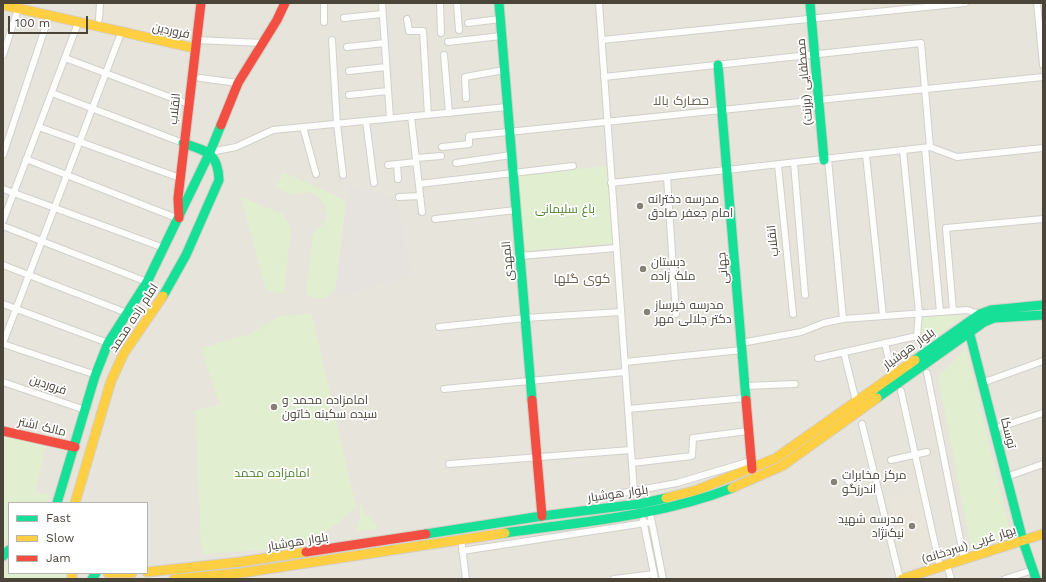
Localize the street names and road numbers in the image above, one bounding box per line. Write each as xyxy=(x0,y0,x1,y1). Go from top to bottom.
street label: فروردین xyxy=(151,20,191,42)
street label: مصطفایی (برزنت) xyxy=(794,38,816,126)
street label: انقلاب xyxy=(166,93,184,125)
street label: انقلاب xyxy=(764,225,782,257)
street label: المهدی xyxy=(499,241,517,281)
street label: جهانی xyxy=(714,251,732,285)
street label: امام زاده محمد xyxy=(106,281,162,355)
street label: بلوار هوشیار xyxy=(880,325,938,373)
street label: فروردین xyxy=(28,372,68,398)
street label: مالک اشتر xyxy=(17,415,67,439)
street label: توسکا xyxy=(997,416,1019,450)
street label: بلوار هوشیار xyxy=(587,483,649,505)
street label: بهار غربی (سردخانه) xyxy=(920,523,1018,567)
street label: بلوار هوشیار xyxy=(267,530,329,554)

